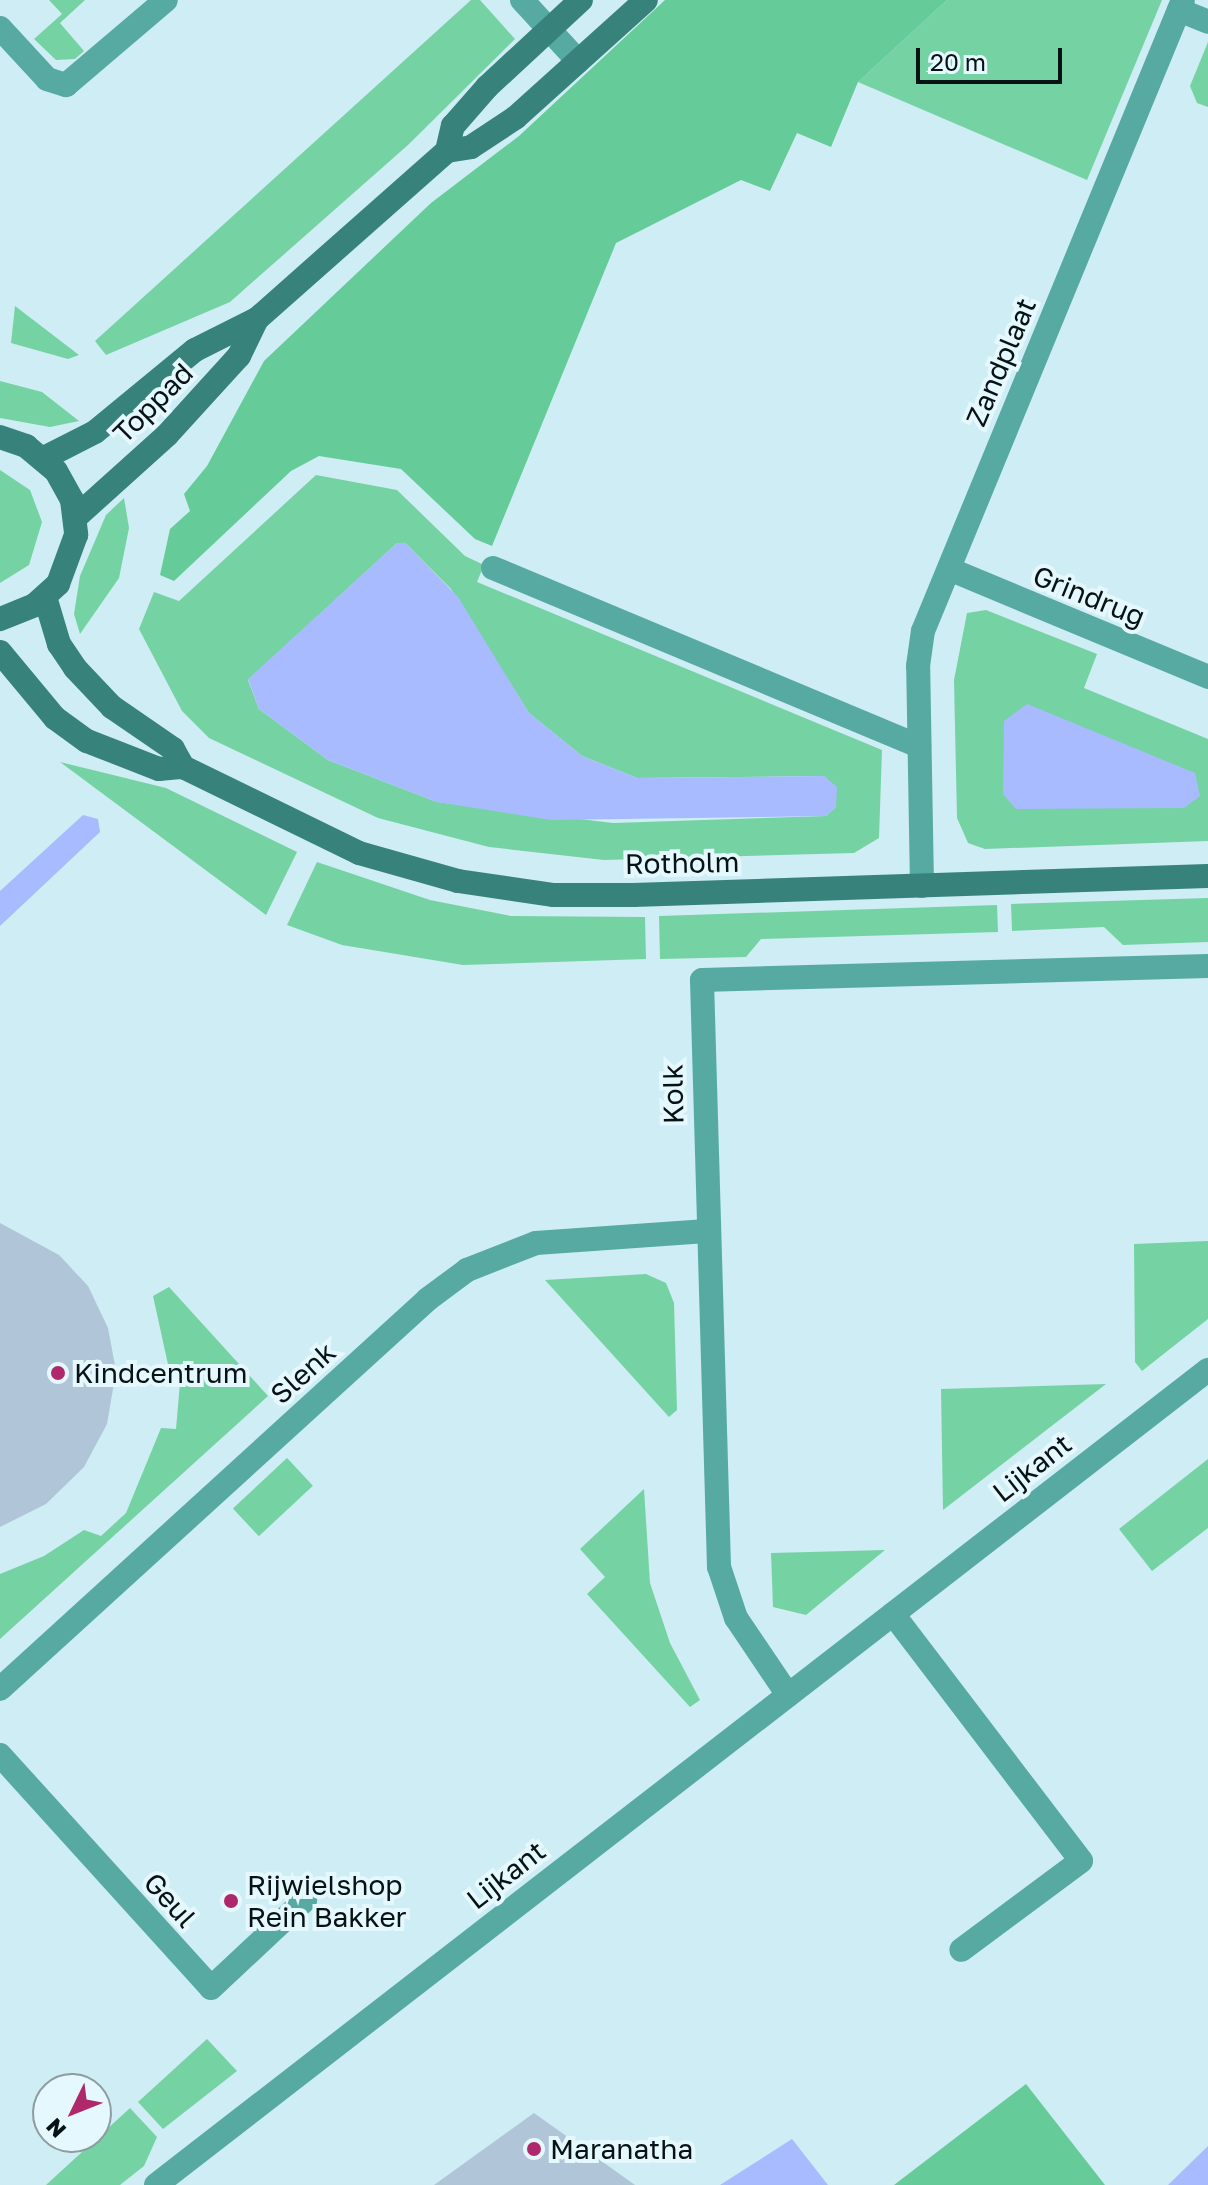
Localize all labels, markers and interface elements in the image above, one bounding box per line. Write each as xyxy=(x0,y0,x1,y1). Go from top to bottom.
scale bar xyxy=(920,32,1066,82)
text: 20 m xyxy=(930,47,986,76)
street label: Zandplaat xyxy=(959,293,1043,431)
street label: Toppad xyxy=(106,356,200,450)
street label: Grindrug xyxy=(1028,558,1150,634)
street label: Rotholm xyxy=(624,845,740,881)
street label: Kolk xyxy=(656,1064,690,1124)
street label: Slenk xyxy=(264,1335,342,1411)
place label: Kindcentrum xyxy=(74,1356,248,1390)
marker: Kindcentrum xyxy=(49,1364,67,1382)
street label: Lijkant xyxy=(986,1427,1078,1509)
street label: Lijkant xyxy=(460,1834,552,1916)
street label: Geul xyxy=(137,1866,203,1934)
place label: Rijwielshop Rein Bakker xyxy=(247,1868,407,1934)
marker: Rijwielshop Rein Bakker xyxy=(222,1892,240,1910)
north arrow xyxy=(32,2073,112,2153)
text: N xyxy=(40,2113,71,2144)
place label: Maranatha xyxy=(550,2132,693,2166)
marker: Maranatha xyxy=(525,2140,543,2158)

